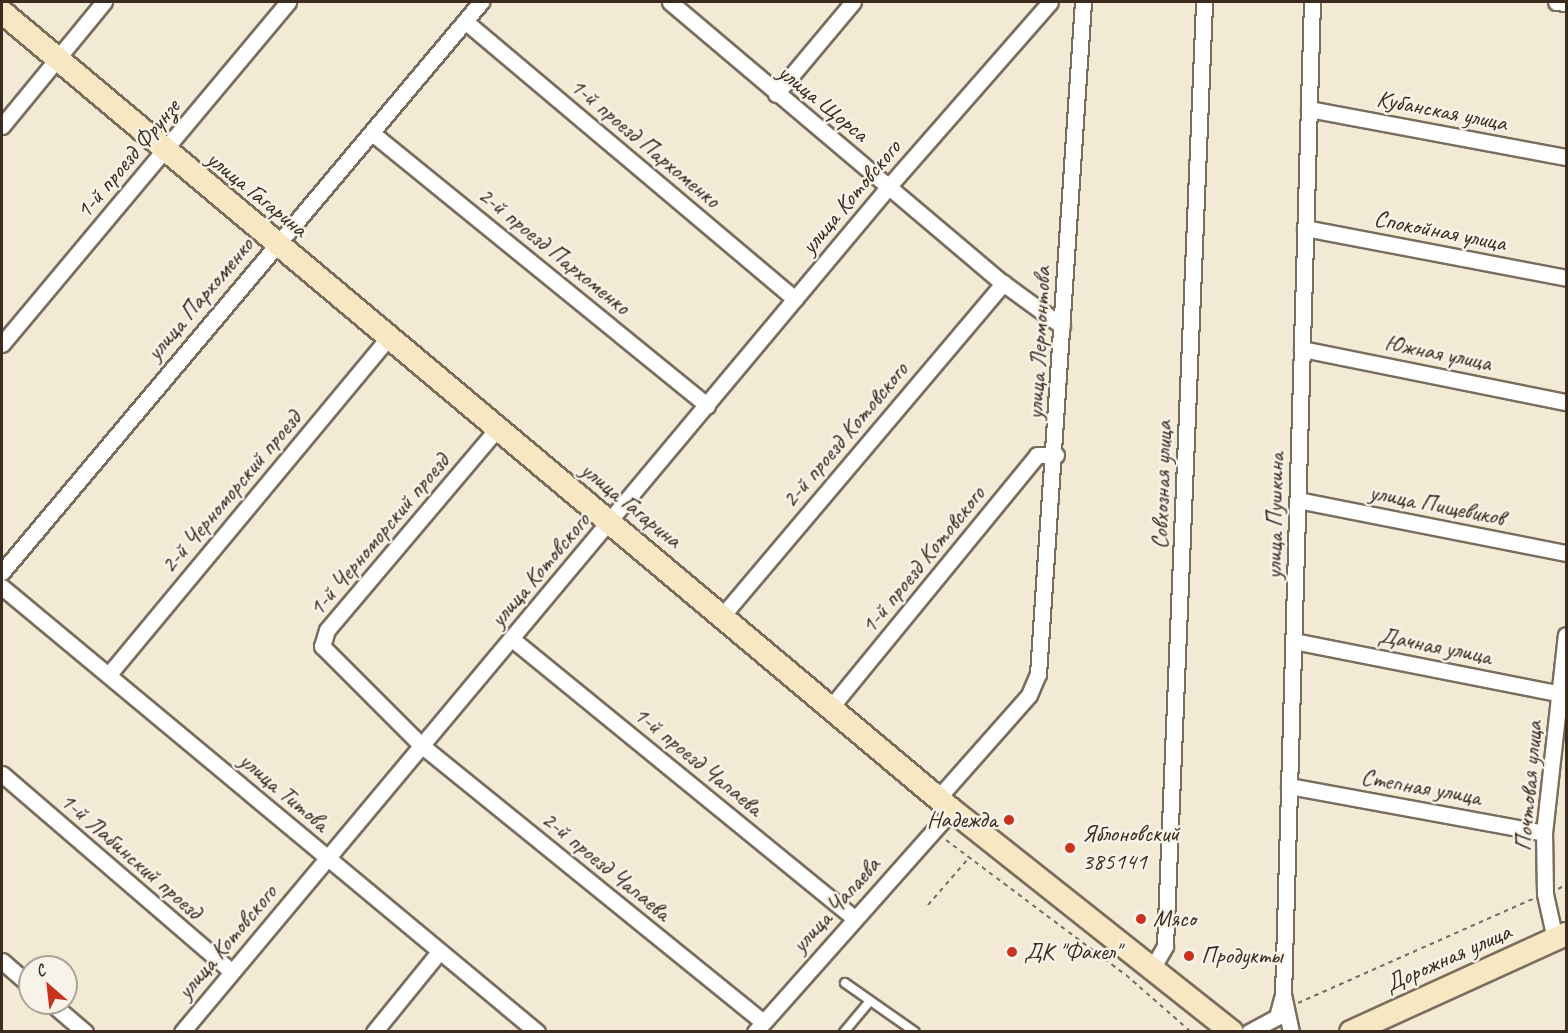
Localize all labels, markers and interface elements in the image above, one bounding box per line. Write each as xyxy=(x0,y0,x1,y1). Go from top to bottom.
street label: улица Щорса xyxy=(772,58,874,148)
street label: 1-й проезд Пархоменко xyxy=(564,71,726,215)
street label: Кубанская улица xyxy=(1373,84,1511,138)
street label: 1-й проезд Фрунзе xyxy=(70,94,186,224)
street label: улица Котовского xyxy=(795,134,907,260)
street label: улица Гагарина xyxy=(200,144,314,244)
street label: 2-й проезд Пархоменко xyxy=(472,181,636,321)
street label: Спокойная улица xyxy=(1370,204,1510,258)
street label: улица Пархоменко xyxy=(141,232,259,366)
street label: улица Лермонтова xyxy=(1021,266,1057,420)
street label: Южная улица xyxy=(1381,328,1495,378)
street label: 2-й проезд Котовского xyxy=(777,357,913,513)
street label: 2-й Черноморский проезд xyxy=(154,405,308,579)
street label: Совхозная улица xyxy=(1145,419,1179,551)
street label: 1-й Черноморский проезд xyxy=(302,448,456,622)
street label: улица Пушкина xyxy=(1259,452,1291,580)
street label: улица Гагарина xyxy=(574,455,688,555)
street label: улица Пищевиков xyxy=(1368,478,1506,532)
street label: 1-й проезд Котовского xyxy=(856,482,990,638)
street label: улица Котовского xyxy=(484,507,596,633)
street label: Дачная улица xyxy=(1376,621,1494,671)
street label: 1-й проезд Чапаева xyxy=(628,700,768,822)
street label: Почтовая улица xyxy=(1509,719,1549,853)
street label: улица Титова xyxy=(234,747,334,837)
street label: Степная улица xyxy=(1359,762,1483,812)
street label: 1-й Лабинский проезд xyxy=(54,786,208,926)
street label: 2-й проезд Чапаева xyxy=(536,805,676,927)
place label: Надежда xyxy=(927,806,997,834)
marker: Надежда xyxy=(1002,813,1016,827)
place label: Яблоновский 385141 xyxy=(1082,820,1179,876)
marker: Яблоновский 385141 xyxy=(1063,841,1077,855)
street label: улица Чапаева xyxy=(785,851,887,959)
street label: улица Котовского xyxy=(171,879,283,1005)
place label: Мясо xyxy=(1153,905,1196,933)
marker: Мясо xyxy=(1134,912,1148,926)
street label: Дорожная улица xyxy=(1380,917,1516,999)
place label: ДК "Факел" xyxy=(1024,938,1120,966)
place label: Продукты xyxy=(1201,942,1283,970)
marker: ДК "Факел" xyxy=(1005,945,1019,959)
marker: Продукты xyxy=(1182,949,1196,963)
north arrow xyxy=(18,955,78,1015)
text: С xyxy=(32,960,49,982)

